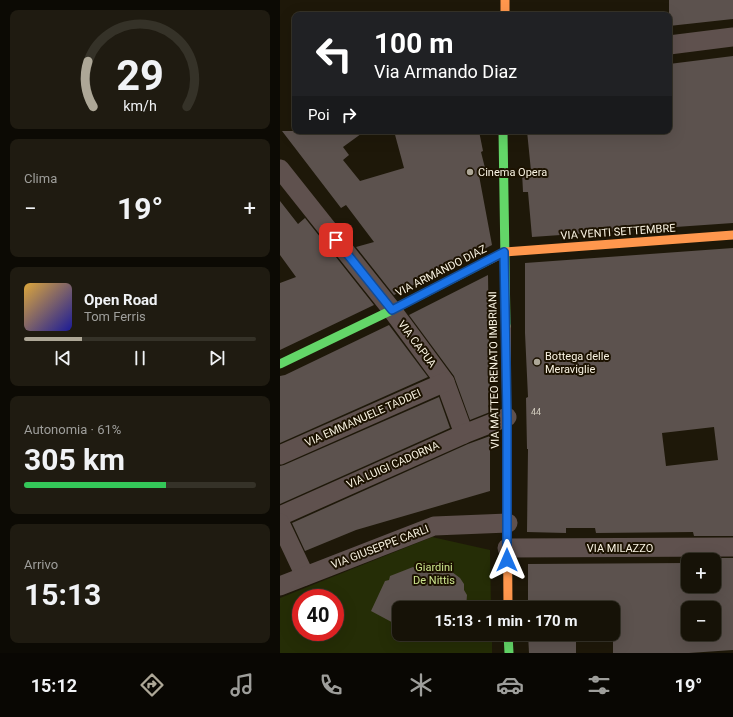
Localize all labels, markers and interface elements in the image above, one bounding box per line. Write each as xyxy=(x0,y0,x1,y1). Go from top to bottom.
text: 100 m xyxy=(374,27,453,60)
icon: left xyxy=(308,28,360,80)
text: 29 xyxy=(116,51,164,100)
text: Via Armando Diaz xyxy=(374,61,517,82)
text: km/h xyxy=(123,98,157,114)
icon: right xyxy=(338,104,360,126)
text: Poi xyxy=(308,106,330,124)
place label: Cinema Opera xyxy=(478,166,547,179)
marker: Cinema Opera xyxy=(465,167,475,177)
text: Clima xyxy=(24,171,57,186)
text: 19° xyxy=(117,191,163,226)
text: − xyxy=(24,196,37,221)
text: + xyxy=(244,196,256,221)
street label: VIA VENTI SETTEMBRE xyxy=(560,222,676,242)
pin xyxy=(319,223,353,257)
icon: arrive xyxy=(325,229,347,251)
street label: VIA ARMANDO DIAZ xyxy=(393,242,489,300)
text: Open Road xyxy=(84,291,158,309)
street label: VIA MATTEO RENATO IMBRIANI xyxy=(486,291,502,449)
text: Tom Ferris xyxy=(84,309,146,324)
street label: VIA CAPUA xyxy=(395,318,439,371)
icon: previous xyxy=(52,347,74,369)
icon: pause xyxy=(129,347,151,369)
icon: next xyxy=(206,347,228,369)
place label: Bottega delle Meraviglie xyxy=(545,350,609,376)
marker: Bottega delle Meraviglie xyxy=(532,357,542,367)
street label: VIA EMMANUELE TADDEI xyxy=(303,387,423,449)
house number: 44 xyxy=(531,407,541,417)
text: Autonomia · 61% xyxy=(24,422,121,437)
street label: VIA LUIGI CADORNA xyxy=(345,438,442,491)
text: 305 km xyxy=(24,442,125,477)
street label: VIA GIUSEPPE CARLI xyxy=(329,522,431,572)
position arrow xyxy=(486,539,528,581)
street label: VIA MILAZZO xyxy=(587,542,653,555)
map controls xyxy=(681,553,721,641)
button: + xyxy=(681,553,721,593)
text: Arrivo xyxy=(24,557,58,572)
park label: Giardini De Nittis xyxy=(413,561,455,587)
text: 15:13 xyxy=(24,577,101,612)
speed limit sign: 40 xyxy=(292,589,344,641)
button: − xyxy=(681,601,721,641)
text: 15:13 · 1 min · 170 m xyxy=(435,612,577,630)
icon: directions xyxy=(138,671,166,699)
icon: music xyxy=(228,671,256,699)
icon: phone xyxy=(317,671,345,699)
icon: climate xyxy=(407,671,435,699)
icon: car xyxy=(496,671,524,699)
icon: filters xyxy=(585,671,613,699)
text: 15:12 xyxy=(31,675,77,696)
text: 19° xyxy=(675,675,702,696)

